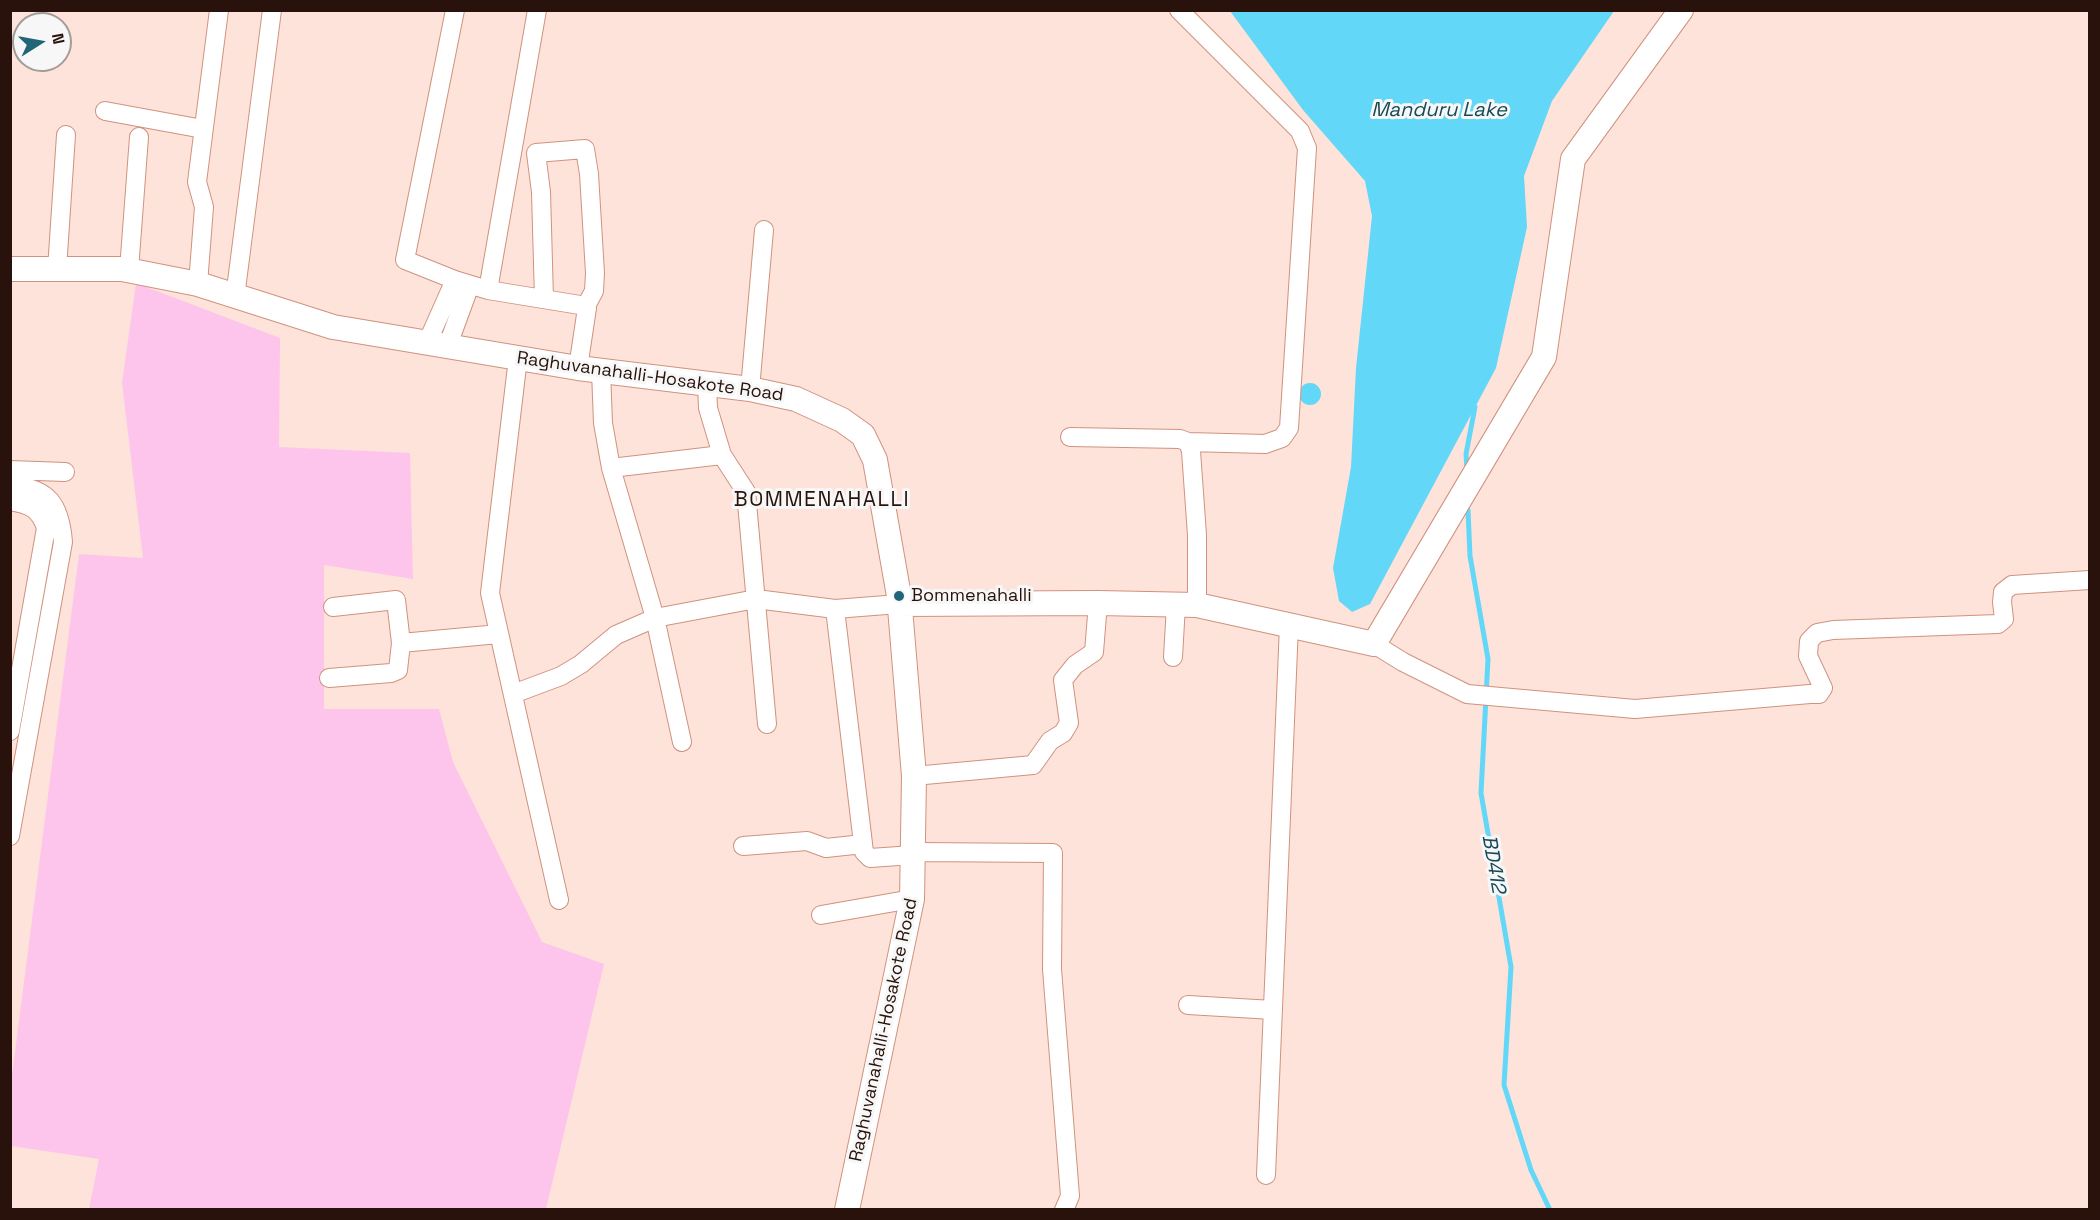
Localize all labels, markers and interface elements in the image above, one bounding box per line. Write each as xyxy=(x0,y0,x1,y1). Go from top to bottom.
north arrow xyxy=(12,12,72,72)
text: N xyxy=(47,32,70,46)
water label: Manduru Lake xyxy=(1371,99,1507,123)
street label: Raghuvanahalli-Hosakote Road xyxy=(515,348,785,406)
district label: BOMMENAHALLI xyxy=(734,487,910,513)
place label: Bommenahalli xyxy=(911,585,1032,607)
marker: Bommenahalli xyxy=(892,589,906,603)
water label: BD412 xyxy=(1476,833,1510,895)
street label: Raghuvanahalli-Hosakote Road xyxy=(845,896,923,1164)

